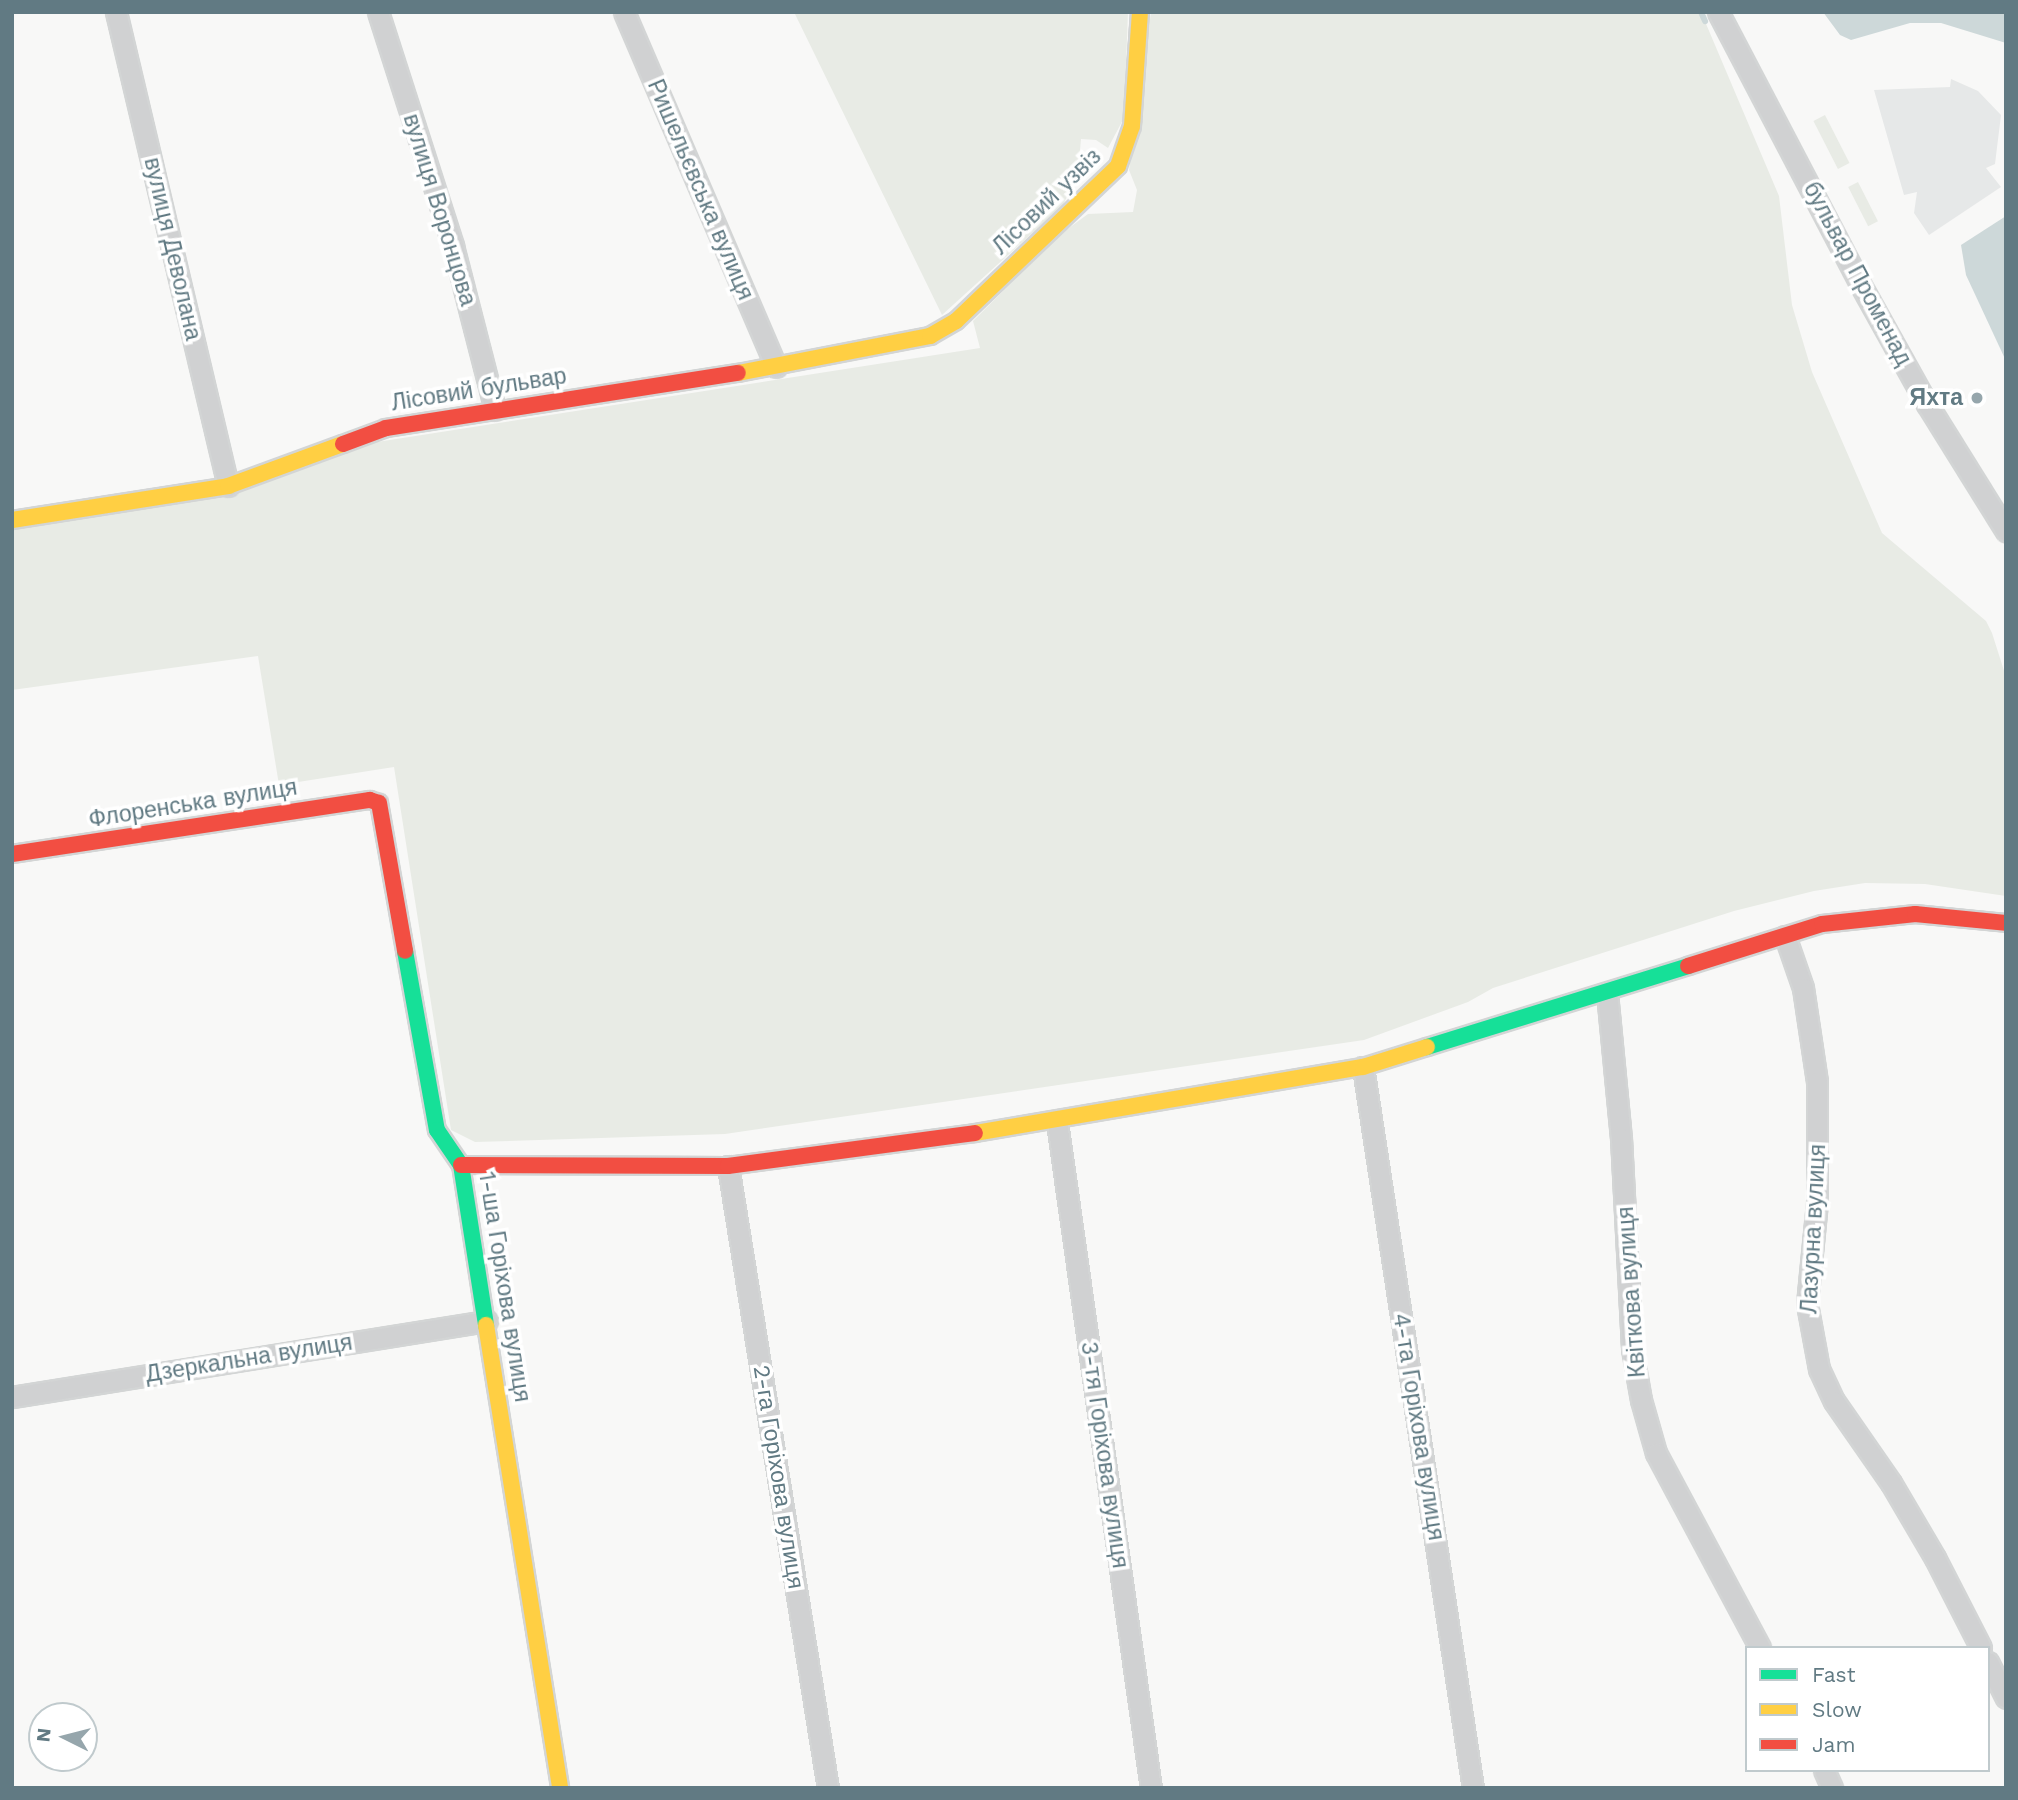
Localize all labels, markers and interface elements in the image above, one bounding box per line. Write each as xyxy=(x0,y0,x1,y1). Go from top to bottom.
street label: Ришельєвська вулиця xyxy=(641,76,759,304)
street label: вулиця Воронцова xyxy=(397,111,481,309)
street label: Лісовий узвіз xyxy=(987,143,1107,261)
street label: вулиця Деволана xyxy=(138,155,206,343)
street label: бульвар Променад xyxy=(1797,177,1917,371)
street label: Лісовий бульвар xyxy=(389,363,569,417)
place label: Яхта xyxy=(1910,384,1963,412)
marker: Яхта xyxy=(1969,390,1985,406)
street label: Флоренська вулиця xyxy=(87,774,299,834)
street label: Лазурна вулиця xyxy=(1796,1143,1832,1315)
street label: 1-ша Горіхова вулиця xyxy=(472,1170,536,1404)
street label: Квіткова вулиця xyxy=(1612,1205,1652,1379)
street label: 4-та Горіхова вулиця xyxy=(1386,1311,1450,1543)
street label: Дзеркальна вулиця xyxy=(144,1329,354,1389)
street label: 3-тя Горіхова вулиця xyxy=(1074,1340,1134,1570)
street label: 2-га Горіхова вулиця xyxy=(747,1363,809,1591)
legend xyxy=(1745,1646,1990,1772)
text: Fast xyxy=(1812,1662,1856,1687)
text: Slow xyxy=(1812,1697,1862,1722)
north arrow xyxy=(28,1702,98,1772)
text: N xyxy=(31,1727,56,1743)
text: Jam xyxy=(1812,1732,1855,1757)

